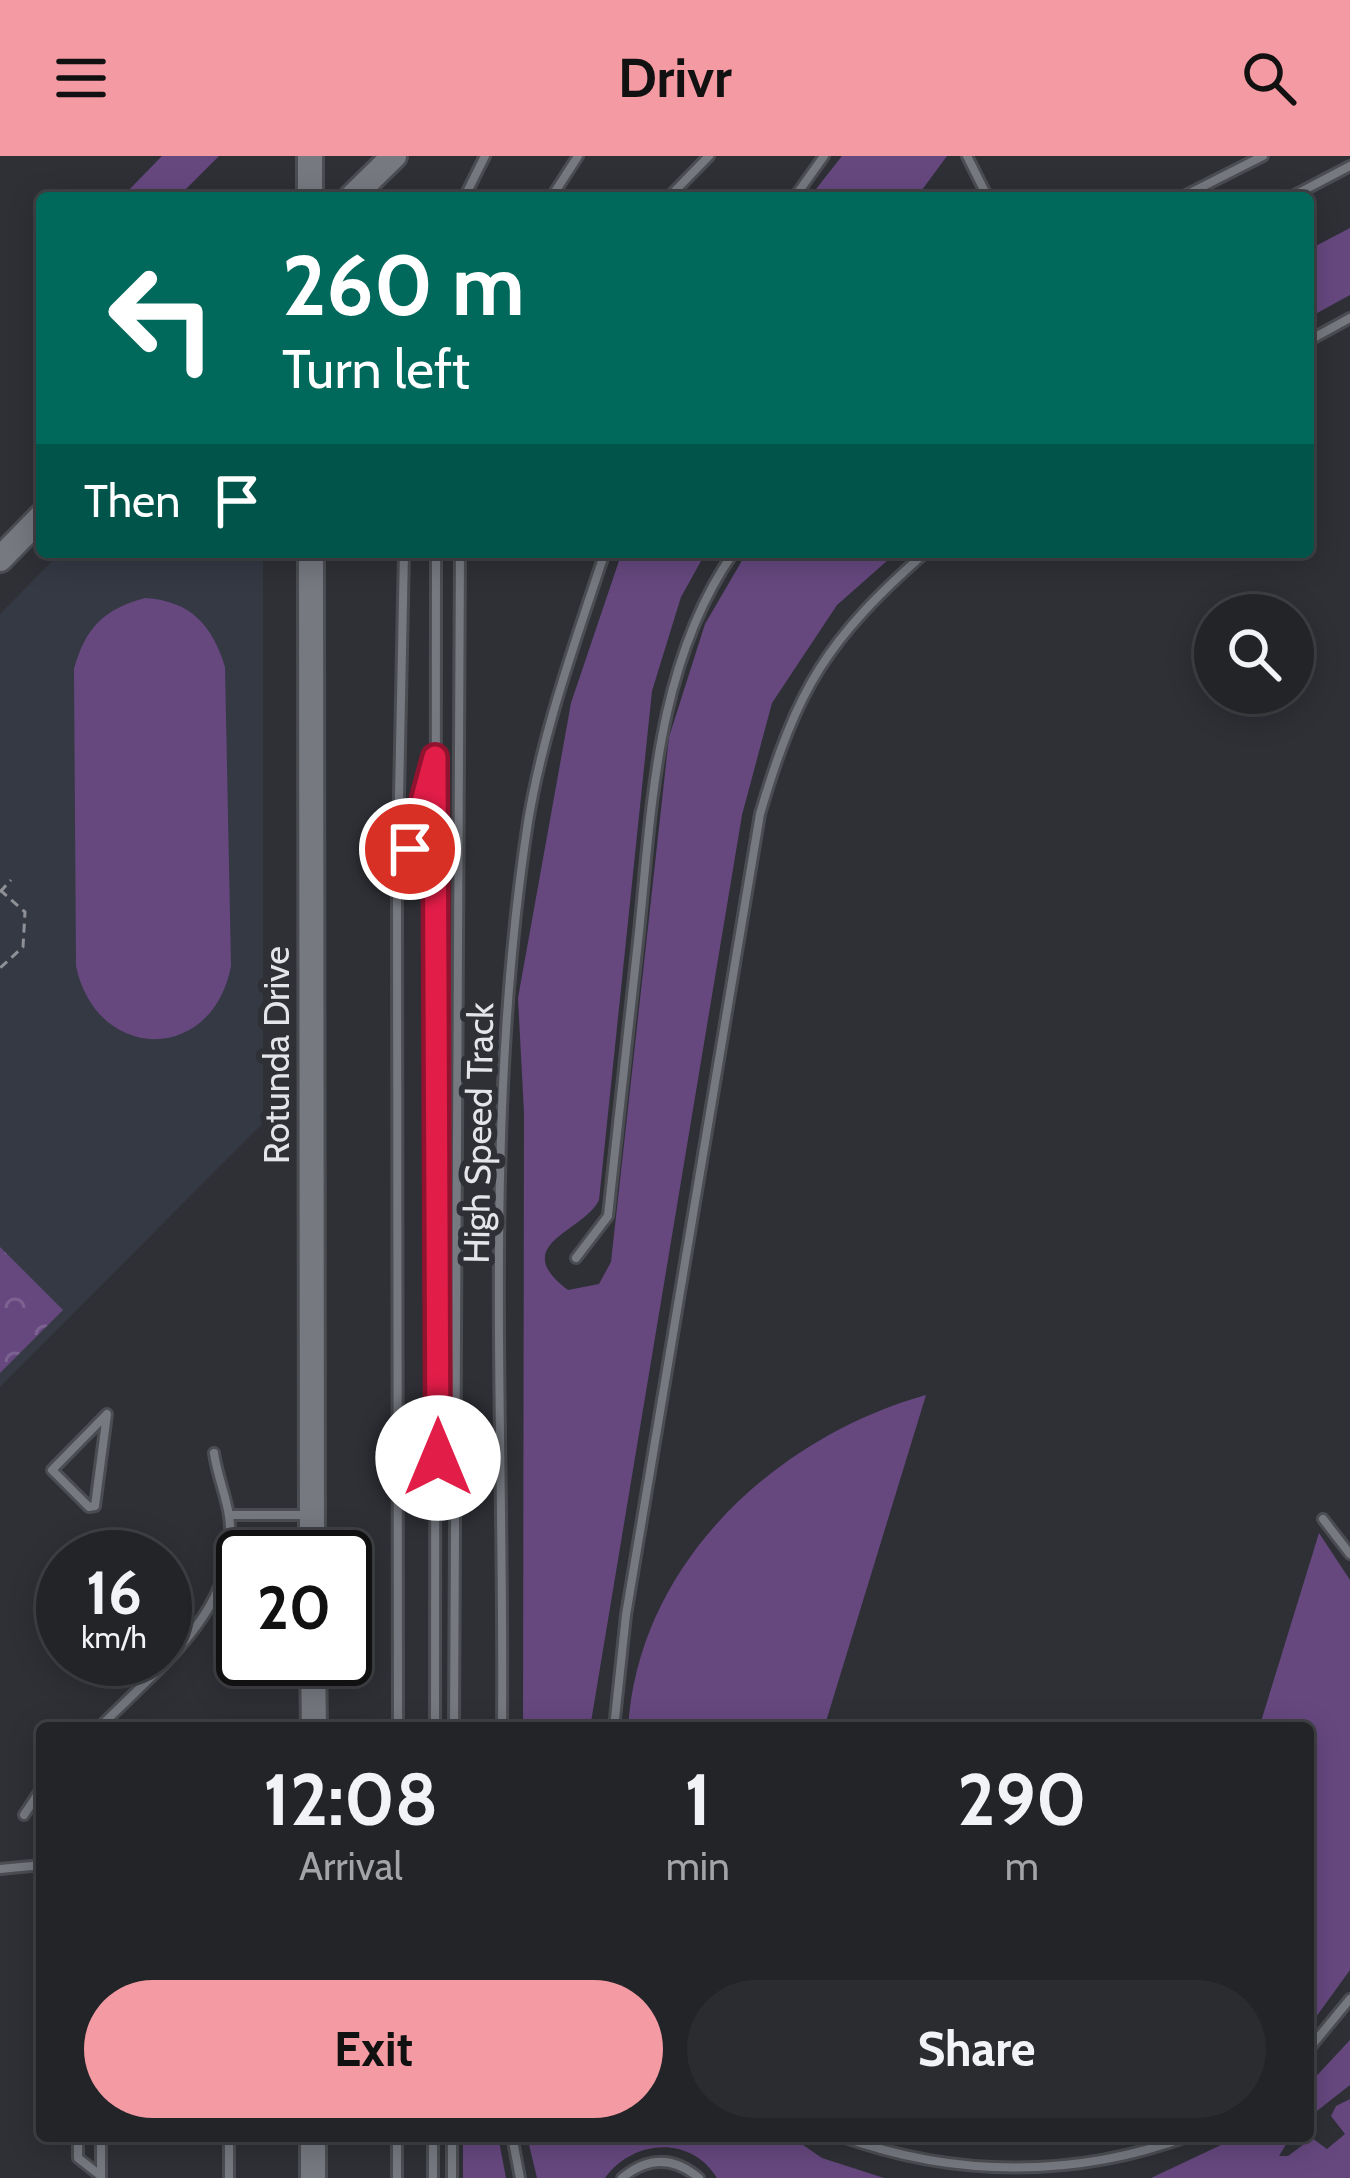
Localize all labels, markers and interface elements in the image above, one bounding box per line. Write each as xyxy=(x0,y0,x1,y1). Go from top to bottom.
icon: menu xyxy=(48,45,114,111)
text: Drivr xyxy=(618,45,732,111)
icon: search xyxy=(1236,45,1302,111)
text: 260 m xyxy=(282,234,525,336)
icon: left xyxy=(84,240,240,396)
text: Turn left xyxy=(282,336,470,402)
icon: arrive xyxy=(204,468,270,534)
text: Then xyxy=(84,474,180,528)
map controls xyxy=(1194,594,1314,714)
button: search xyxy=(1194,594,1314,714)
pin xyxy=(359,798,461,900)
icon: arrive xyxy=(377,816,443,882)
street label: Rotunda Drive xyxy=(254,946,298,1164)
street label: High Speed Track xyxy=(454,1001,502,1264)
position arrow xyxy=(375,1395,501,1521)
speed limit sign: 20 xyxy=(216,1530,372,1686)
text: 16 xyxy=(86,1556,142,1629)
text: km/h xyxy=(81,1619,147,1656)
text: 12:08 xyxy=(263,1756,438,1843)
text: 1 xyxy=(684,1756,711,1843)
text: 290 xyxy=(957,1756,1087,1843)
text: Arrival xyxy=(299,1842,403,1890)
text: min xyxy=(666,1842,730,1890)
text: m xyxy=(1005,1842,1039,1890)
button: Exit xyxy=(84,1980,663,2118)
button: Share xyxy=(687,1980,1266,2118)

